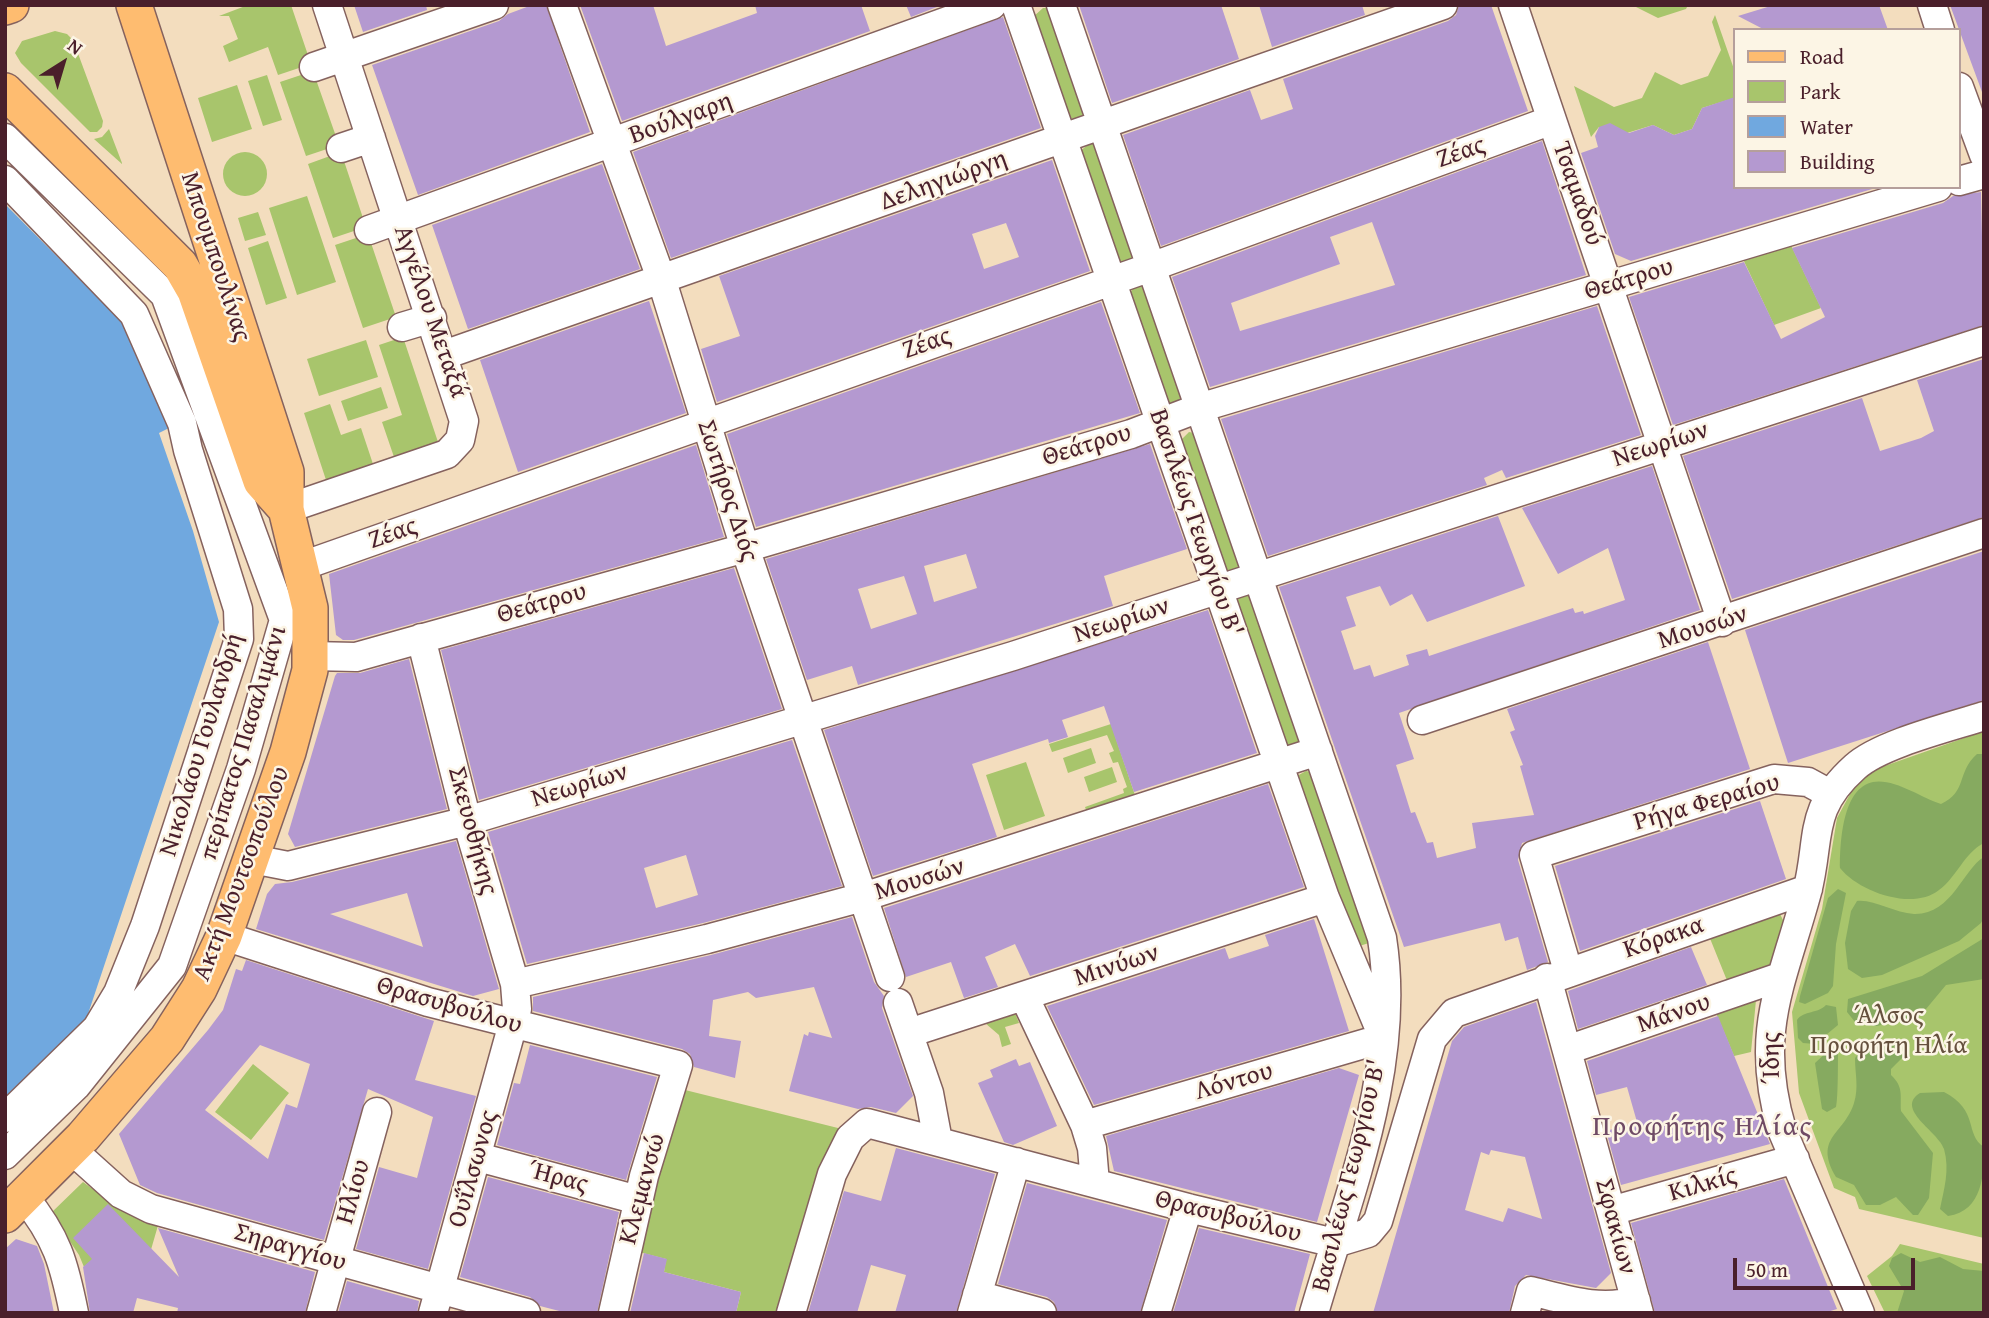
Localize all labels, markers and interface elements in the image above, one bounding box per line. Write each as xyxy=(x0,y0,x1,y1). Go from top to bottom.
north arrow xyxy=(28,28,98,98)
legend xyxy=(1734,28,1961,189)
text: N xyxy=(62,31,89,61)
text: Road xyxy=(1800,41,1844,72)
text: Park xyxy=(1800,76,1841,107)
street label: Βούλγαρη xyxy=(625,86,737,152)
text: Water xyxy=(1800,111,1853,142)
street label: Ζέας xyxy=(1432,130,1490,176)
street label: Τσαμαδού xyxy=(1545,138,1609,250)
street label: Δεληγιώργη xyxy=(876,144,1012,218)
text: Building xyxy=(1800,146,1874,177)
street label: Μπουμπουλίνας xyxy=(173,168,257,346)
street label: Αγγέλου Μεταξά xyxy=(386,222,474,402)
street label: Θεάτρου xyxy=(1581,252,1677,308)
street label: Ζέας xyxy=(898,321,956,367)
street label: Βασιλέως Γεωργίου Β' xyxy=(1142,405,1248,641)
street label: Νεωρίων xyxy=(1609,415,1713,475)
street label: Σωτήρος Διός xyxy=(689,416,765,566)
street label: Θεάτρου xyxy=(1039,418,1135,474)
street label: Ζέας xyxy=(364,511,422,557)
street label: Θεάτρου xyxy=(494,576,590,632)
street label: Νεωρίων xyxy=(1070,591,1174,651)
street label: Μουσών xyxy=(1654,599,1752,657)
street label: περίπατος Πασαλιμάνι xyxy=(193,622,295,864)
street label: Νικολάου Γουλανδρή xyxy=(153,630,251,860)
street label: Νεωρίων xyxy=(528,757,632,815)
street label: Ακτή Μουτσοπούλου xyxy=(187,762,297,986)
street label: Σκευοθήκης xyxy=(440,764,504,898)
street label: Ρήγα Φεραίου xyxy=(1630,767,1784,839)
street label: Μουσών xyxy=(871,852,969,908)
street label: Κόρακα xyxy=(1620,910,1708,966)
street label: Μινύων xyxy=(1071,938,1163,994)
street label: Θρασυβούλου xyxy=(373,970,525,1042)
street label: Μάνου xyxy=(1633,987,1715,1041)
park label: Άλσος Προφήτη Ηλία xyxy=(1810,1000,1968,1062)
street label: Ίδης xyxy=(1756,1032,1788,1084)
street label: Λόντου xyxy=(1191,1056,1277,1108)
street label: Βασιλέως Γεωργίου Β' xyxy=(1306,1057,1394,1295)
street label: Ουΐλσωνος xyxy=(442,1107,506,1231)
district label: Προφήτης Ηλίας xyxy=(1594,1111,1812,1145)
street label: Κλεμανσώ xyxy=(613,1130,673,1248)
street label: Ήρας xyxy=(525,1155,591,1201)
street label: Ηλίου xyxy=(330,1156,378,1228)
street label: Κιλκίς xyxy=(1665,1160,1741,1210)
street label: Σφακίων xyxy=(1587,1176,1643,1278)
street label: Θρασυβούλου xyxy=(1152,1184,1304,1250)
street label: Σηραγγίου xyxy=(230,1217,350,1279)
scale bar xyxy=(1737,1244,1919,1288)
text: 50 m xyxy=(1746,1254,1788,1285)

